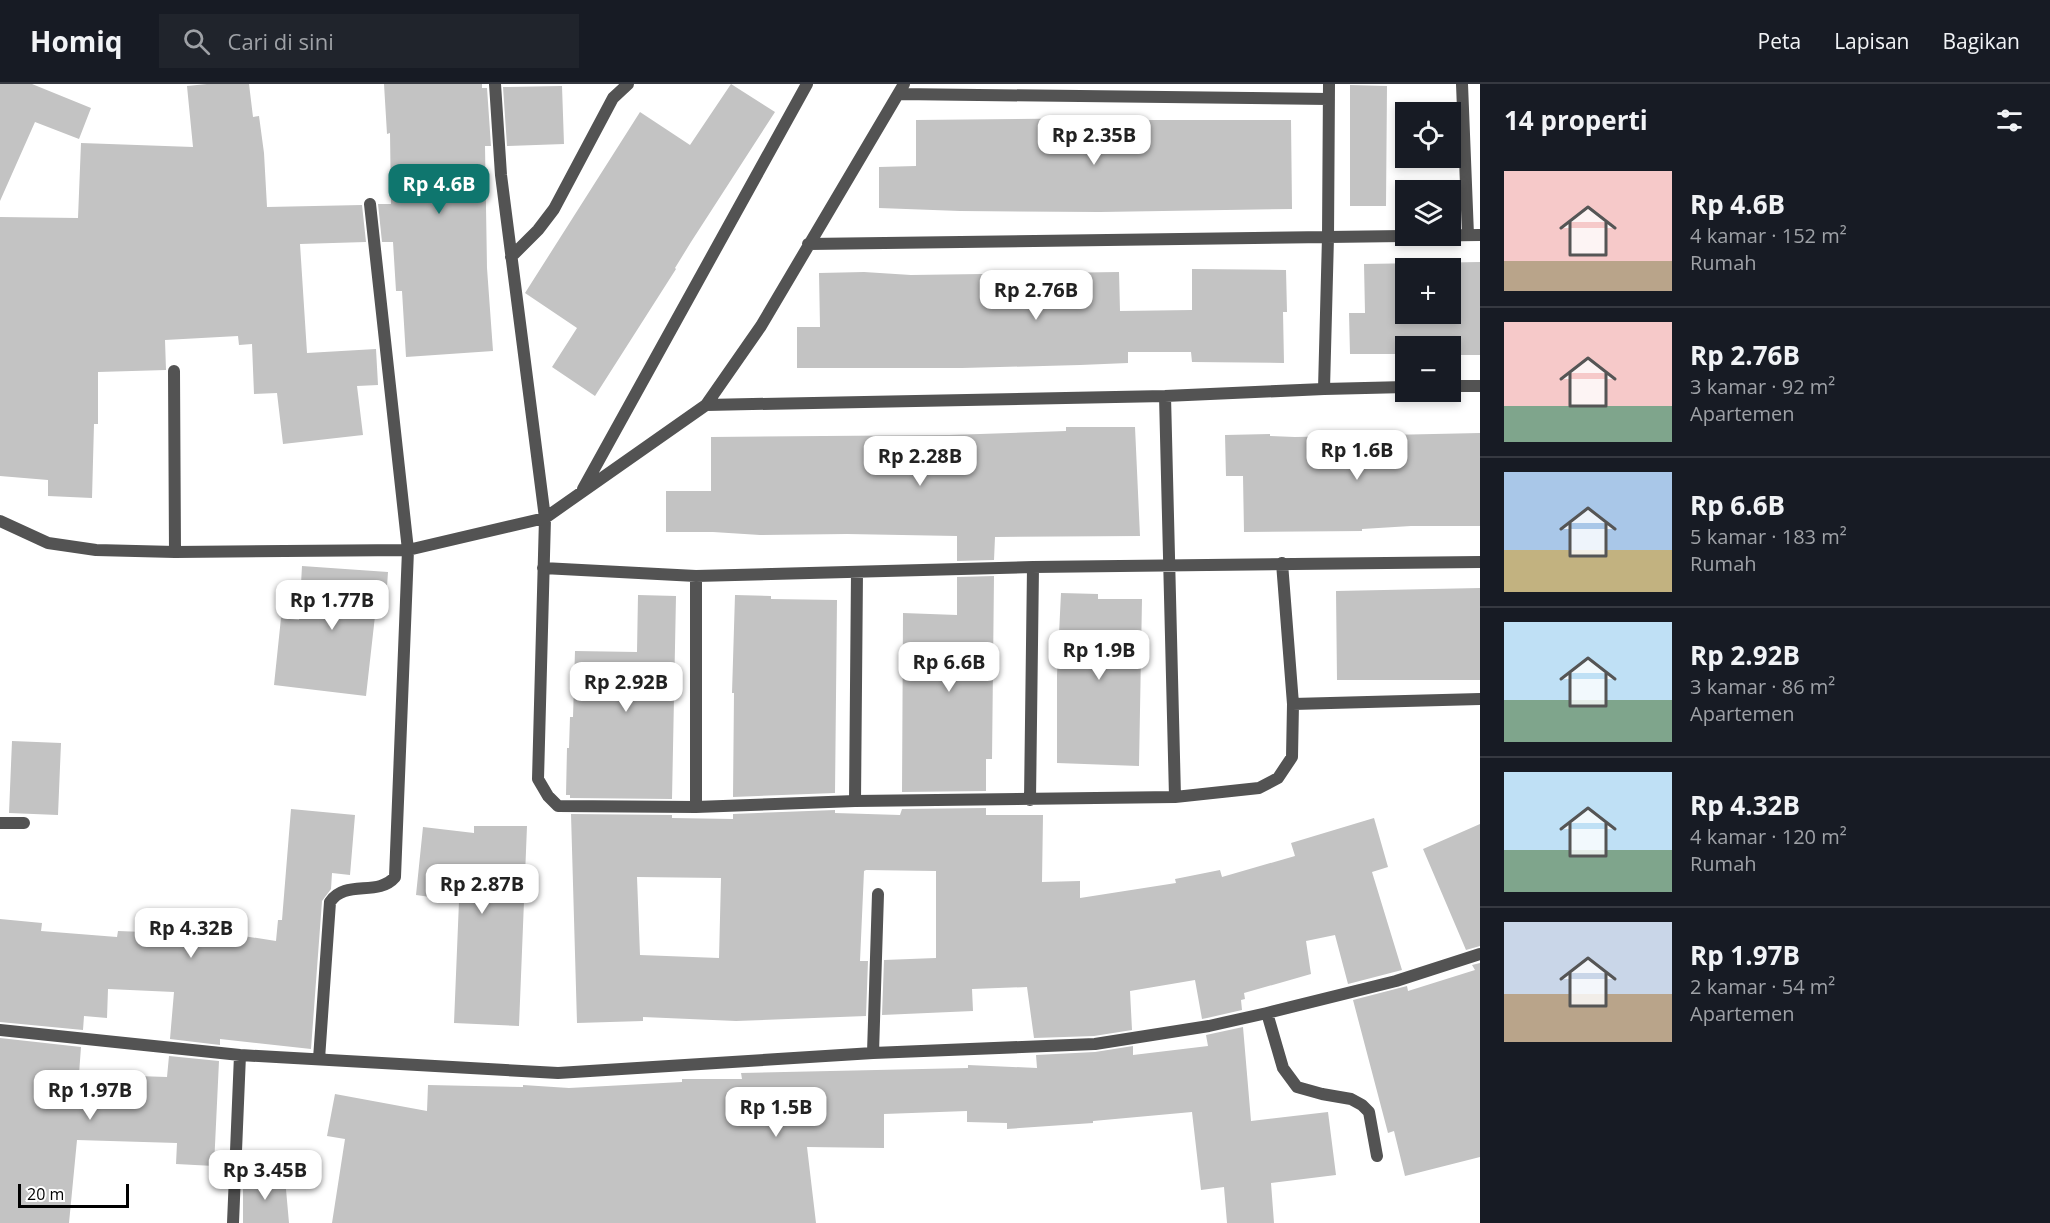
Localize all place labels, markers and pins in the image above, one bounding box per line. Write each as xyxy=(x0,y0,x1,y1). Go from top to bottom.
pin: Rp 2.35B xyxy=(1032,115,1156,166)
pin: Rp 4.6B xyxy=(384,164,494,215)
pin: Rp 2.76B xyxy=(974,270,1098,321)
pin: Rp 1.6B xyxy=(1302,430,1412,481)
pin: Rp 2.28B xyxy=(858,436,982,487)
pin: Rp 1.77B xyxy=(270,580,394,631)
pin: Rp 1.9B xyxy=(1044,630,1154,681)
pin: Rp 6.6B xyxy=(894,642,1004,693)
pin: Rp 2.92B xyxy=(564,662,688,713)
pin: Rp 2.87B xyxy=(420,864,544,915)
pin: Rp 4.32B xyxy=(129,908,253,959)
pin: Rp 1.97B xyxy=(28,1070,152,1121)
pin: Rp 1.5B xyxy=(721,1087,831,1138)
pin: Rp 3.45B xyxy=(203,1150,327,1201)

